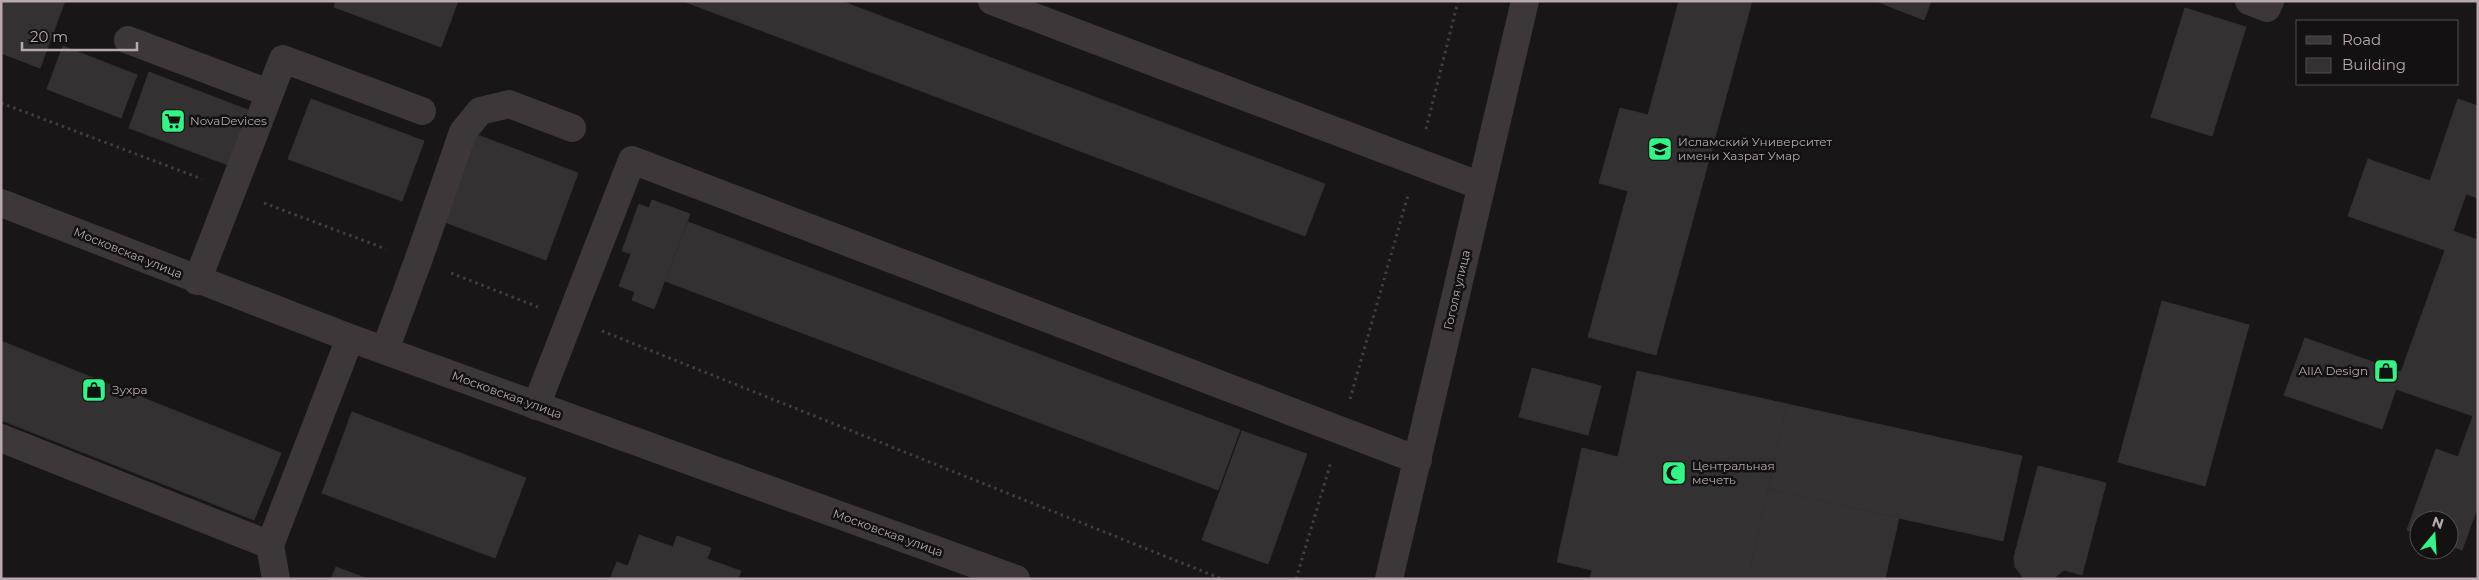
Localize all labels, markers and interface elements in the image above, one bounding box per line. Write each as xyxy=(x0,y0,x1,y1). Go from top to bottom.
scale bar xyxy=(22,20,138,52)
legend xyxy=(2296,20,2459,85)
text: 20 m xyxy=(30,27,68,46)
text: Road xyxy=(2342,30,2381,49)
text: Building xyxy=(2342,55,2406,74)
supermarket icon: NovaDevices xyxy=(160,108,186,134)
place label: NovaDevices xyxy=(190,113,267,128)
place label: Исламский Университет имени Хазрат Умар xyxy=(1678,134,1832,163)
school or university icon: Исламский Университет имени Хазрат Умар xyxy=(1647,136,1673,162)
street label: Московская улица xyxy=(72,224,185,281)
street label: Гоголя улица xyxy=(1440,248,1473,331)
shop icon: AllA Design xyxy=(2373,358,2399,384)
place label: AllA Design xyxy=(2299,363,2368,378)
street label: Московская улица xyxy=(450,368,564,421)
shop icon: Зухра xyxy=(81,377,107,403)
place label: Зухра xyxy=(112,382,147,397)
place label: Центральная мечеть xyxy=(1692,458,1775,487)
mosque icon: Центральная мечеть xyxy=(1661,460,1687,486)
street label: Московская улица xyxy=(831,506,945,559)
north arrow xyxy=(2409,510,2459,560)
text: N xyxy=(2430,512,2446,533)

